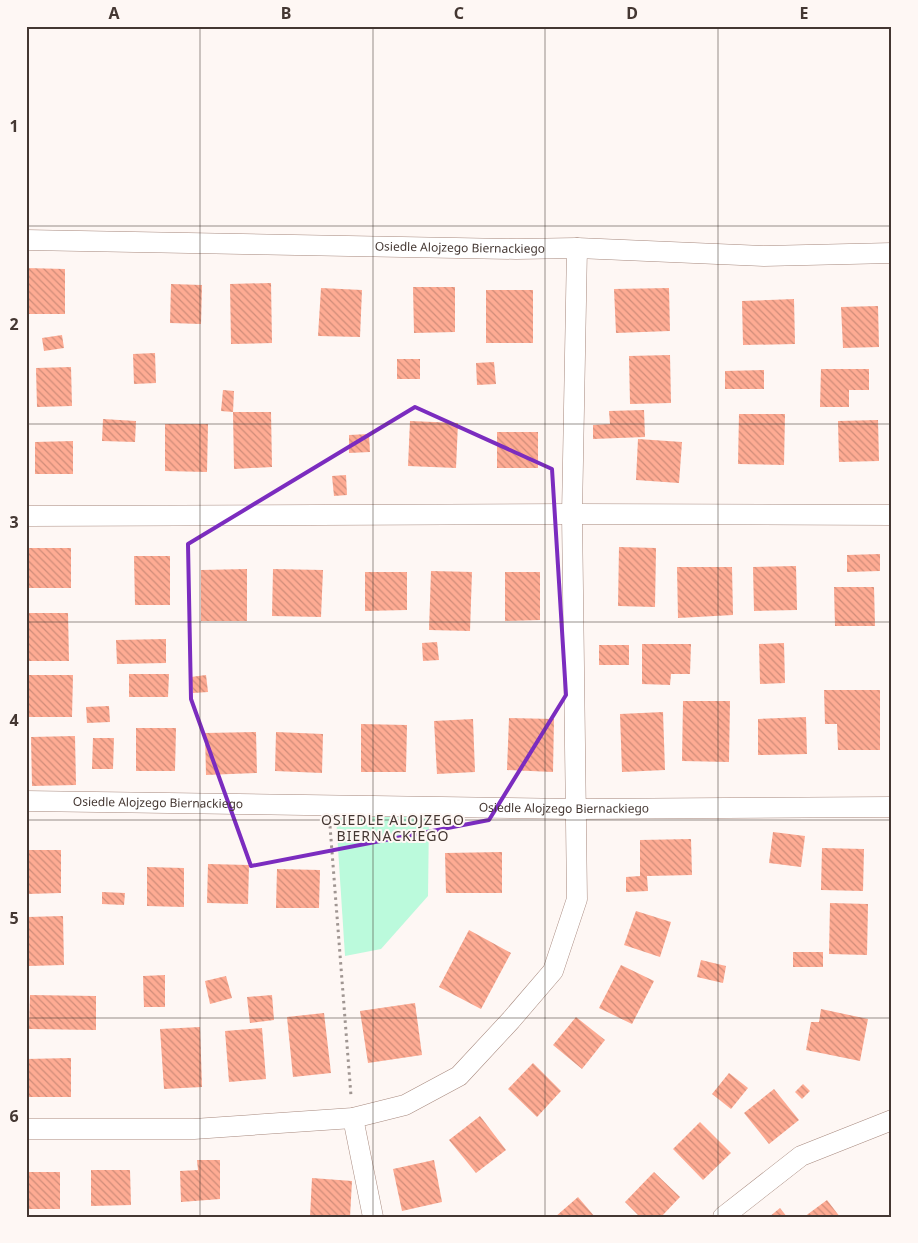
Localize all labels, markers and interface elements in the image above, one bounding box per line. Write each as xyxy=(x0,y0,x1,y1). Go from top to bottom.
text: A xyxy=(108,2,120,24)
text: B xyxy=(281,2,291,24)
text: C xyxy=(454,2,464,24)
text: D xyxy=(626,2,638,24)
text: E xyxy=(800,2,809,24)
text: 1 xyxy=(9,115,19,137)
street label: Osiedle Alojzego Biernackiego xyxy=(375,237,545,257)
text: 2 xyxy=(9,313,19,335)
text: 3 xyxy=(9,511,19,533)
text: 4 xyxy=(9,709,19,731)
street label: Osiedle Alojzego Biernackiego xyxy=(73,793,243,812)
street label: Osiedle Alojzego Biernackiego xyxy=(479,799,649,817)
district label: OSIEDLE ALOJZEGO BIERNACKIEGO xyxy=(321,810,465,845)
text: 5 xyxy=(9,907,19,929)
text: 6 xyxy=(9,1105,19,1127)

